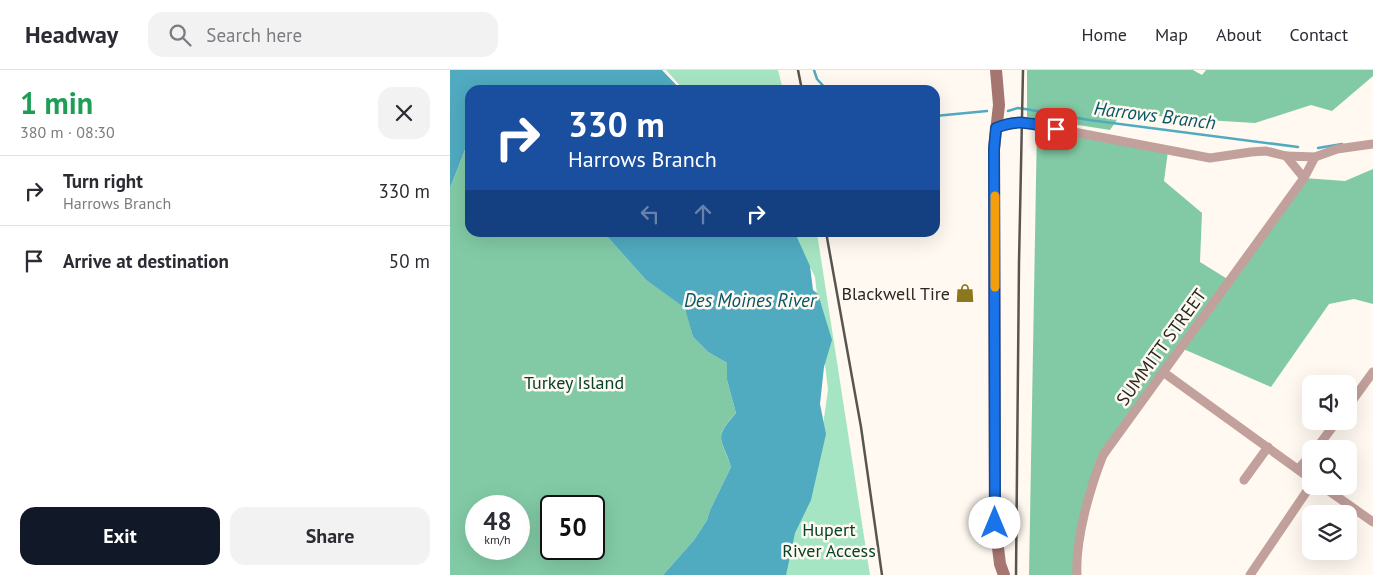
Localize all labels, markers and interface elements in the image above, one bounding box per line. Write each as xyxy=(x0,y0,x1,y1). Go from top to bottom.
search box xyxy=(148,12,498,57)
text: Headway xyxy=(25,19,118,50)
icon: search xyxy=(166,21,194,49)
text: Search here xyxy=(206,23,302,47)
text: Home xyxy=(1081,23,1127,46)
text: Map xyxy=(1155,23,1188,46)
text: About xyxy=(1216,23,1262,46)
text: Contact xyxy=(1290,23,1348,46)
text: 1 min xyxy=(20,83,93,122)
button: close xyxy=(378,87,430,139)
water label: Harrows Branch xyxy=(1093,96,1217,134)
text: 330 m xyxy=(568,101,665,147)
icon: right xyxy=(485,105,550,170)
pin xyxy=(1035,108,1077,150)
icon: arrive xyxy=(1042,115,1070,143)
text: 380 m · 08:30 xyxy=(20,122,115,142)
text: Harrows Branch xyxy=(568,145,717,173)
text: Turn right xyxy=(63,169,143,193)
icon: right xyxy=(20,177,48,205)
text: 330 m xyxy=(378,179,430,203)
text: Harrows Branch xyxy=(63,193,171,213)
icon: left xyxy=(636,200,664,228)
icon: ahead xyxy=(689,200,717,228)
icon: right xyxy=(742,200,770,228)
icon: arrive xyxy=(20,247,48,275)
text: Arrive at destination xyxy=(63,249,229,273)
text: 50 m xyxy=(389,249,430,273)
place label: Blackwell Tire xyxy=(842,282,950,305)
shop icon: Blackwell Tire xyxy=(954,282,976,304)
street label: SUMMITT STREET xyxy=(1111,284,1211,410)
water label: Des Moines River xyxy=(684,288,818,312)
park label: Turkey Island xyxy=(524,371,624,394)
map controls xyxy=(1302,375,1357,560)
button: sound xyxy=(1302,375,1357,430)
button: search xyxy=(1302,440,1357,495)
speed limit sign: 50 xyxy=(540,495,605,560)
position arrow xyxy=(968,496,1020,548)
text: 48 xyxy=(483,505,512,537)
button: layers xyxy=(1302,505,1357,560)
button: Exit xyxy=(20,507,220,565)
button: Share xyxy=(230,507,430,565)
park label: Hupert River Access xyxy=(782,518,876,562)
text: km/h xyxy=(484,532,511,547)

